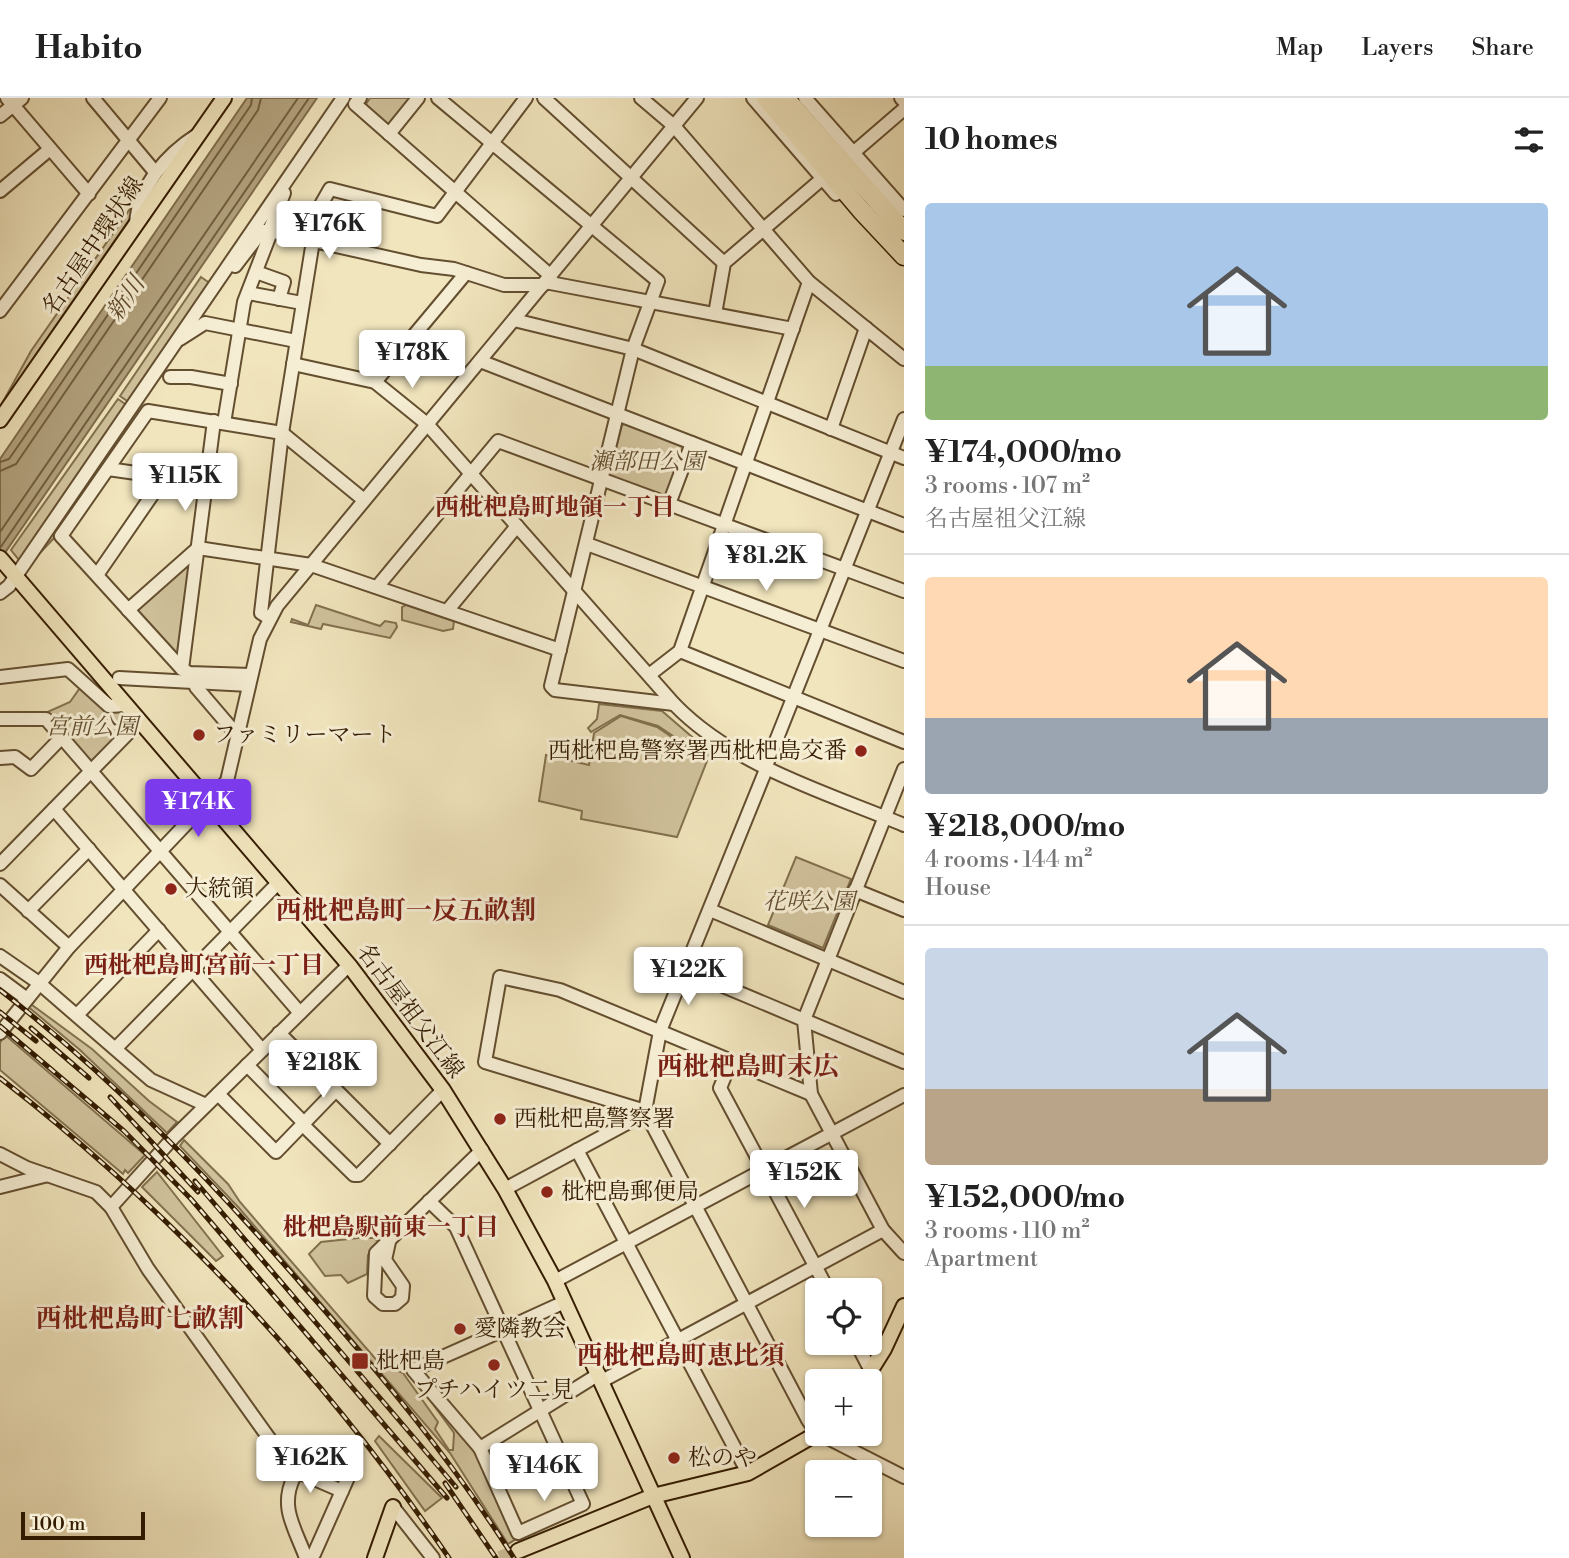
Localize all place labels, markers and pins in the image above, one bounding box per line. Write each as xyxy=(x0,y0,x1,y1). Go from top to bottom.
pin: ¥176K xyxy=(280,202,378,261)
pin: ¥178K xyxy=(363,330,461,390)
pin: ¥115K xyxy=(136,454,234,513)
pin: ¥81.2K xyxy=(709,533,823,593)
place label: ファミリーマート xyxy=(213,721,397,749)
marker: ファミリーマート xyxy=(191,727,207,743)
place label: 西枇杷島警察署西枇杷島交番 xyxy=(548,737,847,765)
marker: 西枇杷島警察署西枇杷島交番 xyxy=(853,743,869,759)
pin: ¥174K xyxy=(149,780,247,839)
place label: 大統領 xyxy=(185,875,254,903)
marker: 大統領 xyxy=(163,881,179,897)
pin: ¥122K xyxy=(639,948,737,1007)
pin: ¥218K xyxy=(274,1040,372,1100)
place label: 西枇杷島警察署 xyxy=(514,1105,675,1133)
marker: 西枇杷島警察署 xyxy=(492,1111,508,1127)
pin: ¥152K xyxy=(755,1150,853,1210)
place label: 枇杷島郵便局 xyxy=(561,1178,699,1206)
marker: 枇杷島郵便局 xyxy=(539,1184,555,1200)
place label: 愛隣教会 xyxy=(474,1315,566,1343)
marker: 愛隣教会 xyxy=(452,1321,468,1337)
place label: 枇杷島 xyxy=(376,1347,445,1375)
marker: 枇杷島 xyxy=(350,1351,370,1371)
marker: プチハイツ二見 xyxy=(486,1357,502,1373)
place label: プチハイツ二見 xyxy=(414,1376,574,1404)
pin: ¥162K xyxy=(261,1436,359,1495)
pin: ¥146K xyxy=(495,1444,593,1503)
place label: 松のや xyxy=(688,1444,757,1472)
marker: 松のや xyxy=(666,1450,682,1466)

